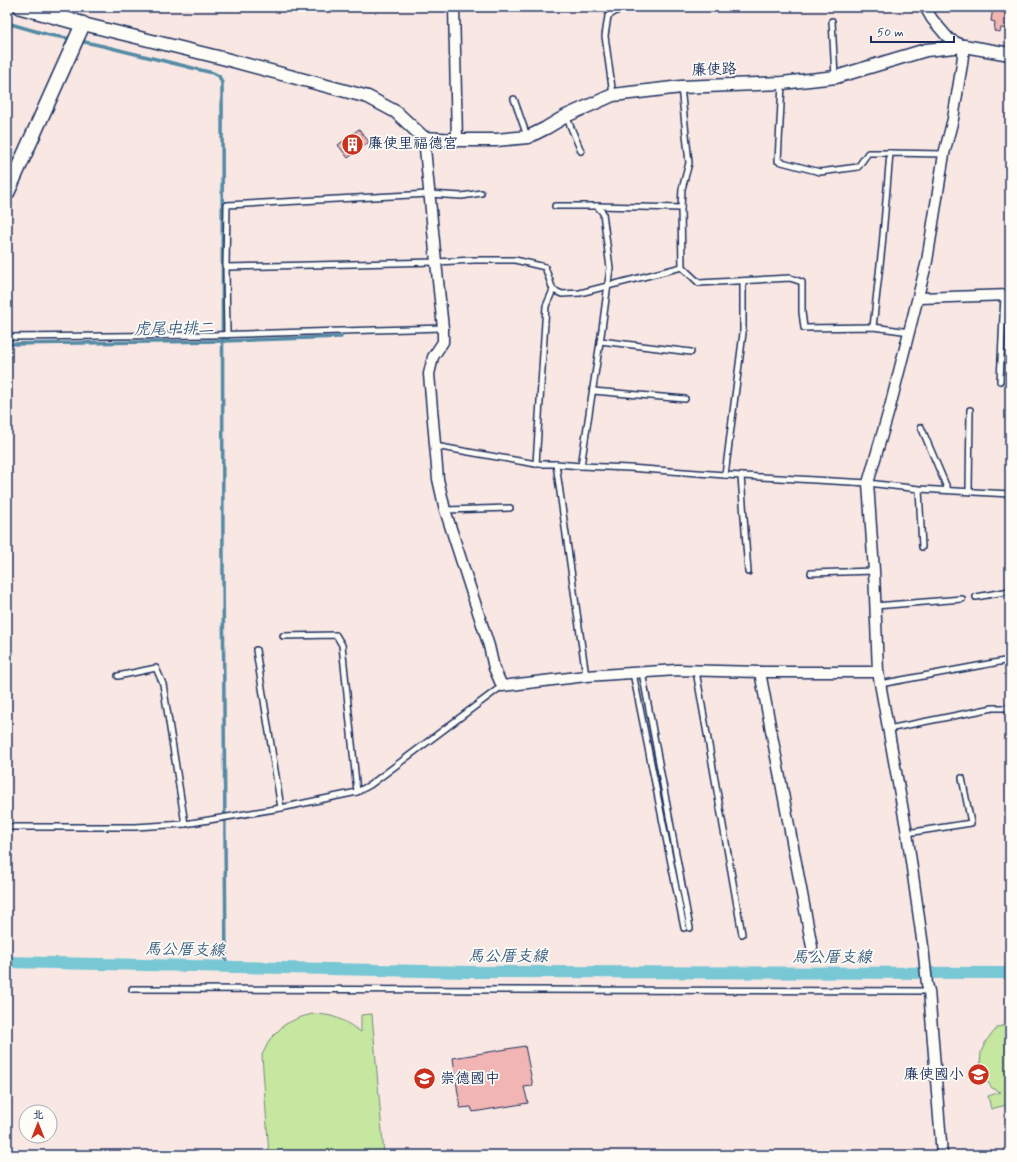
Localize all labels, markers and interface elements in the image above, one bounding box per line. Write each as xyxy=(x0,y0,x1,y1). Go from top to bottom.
scale bar xyxy=(871,18,954,44)
text: 50 m xyxy=(877,25,904,41)
street label: 廉使路 xyxy=(691,59,737,81)
building icon: 廉使里福德宮 xyxy=(340,131,366,157)
place label: 廉使里福德宮 xyxy=(368,134,458,154)
water label: 虎尾中排二 xyxy=(134,318,214,340)
water label: 馬公厝支線 xyxy=(145,939,226,961)
water label: 馬公厝支線 xyxy=(468,946,549,967)
water label: 馬公厝支線 xyxy=(792,947,873,968)
school or university icon: 廉使國小 xyxy=(966,1062,992,1088)
place label: 廉使國小 xyxy=(904,1065,964,1085)
school or university icon: 崇德國中 xyxy=(412,1066,438,1092)
place label: 崇德國中 xyxy=(440,1069,500,1089)
north arrow xyxy=(18,1104,58,1144)
text: 北 xyxy=(33,1108,44,1122)

